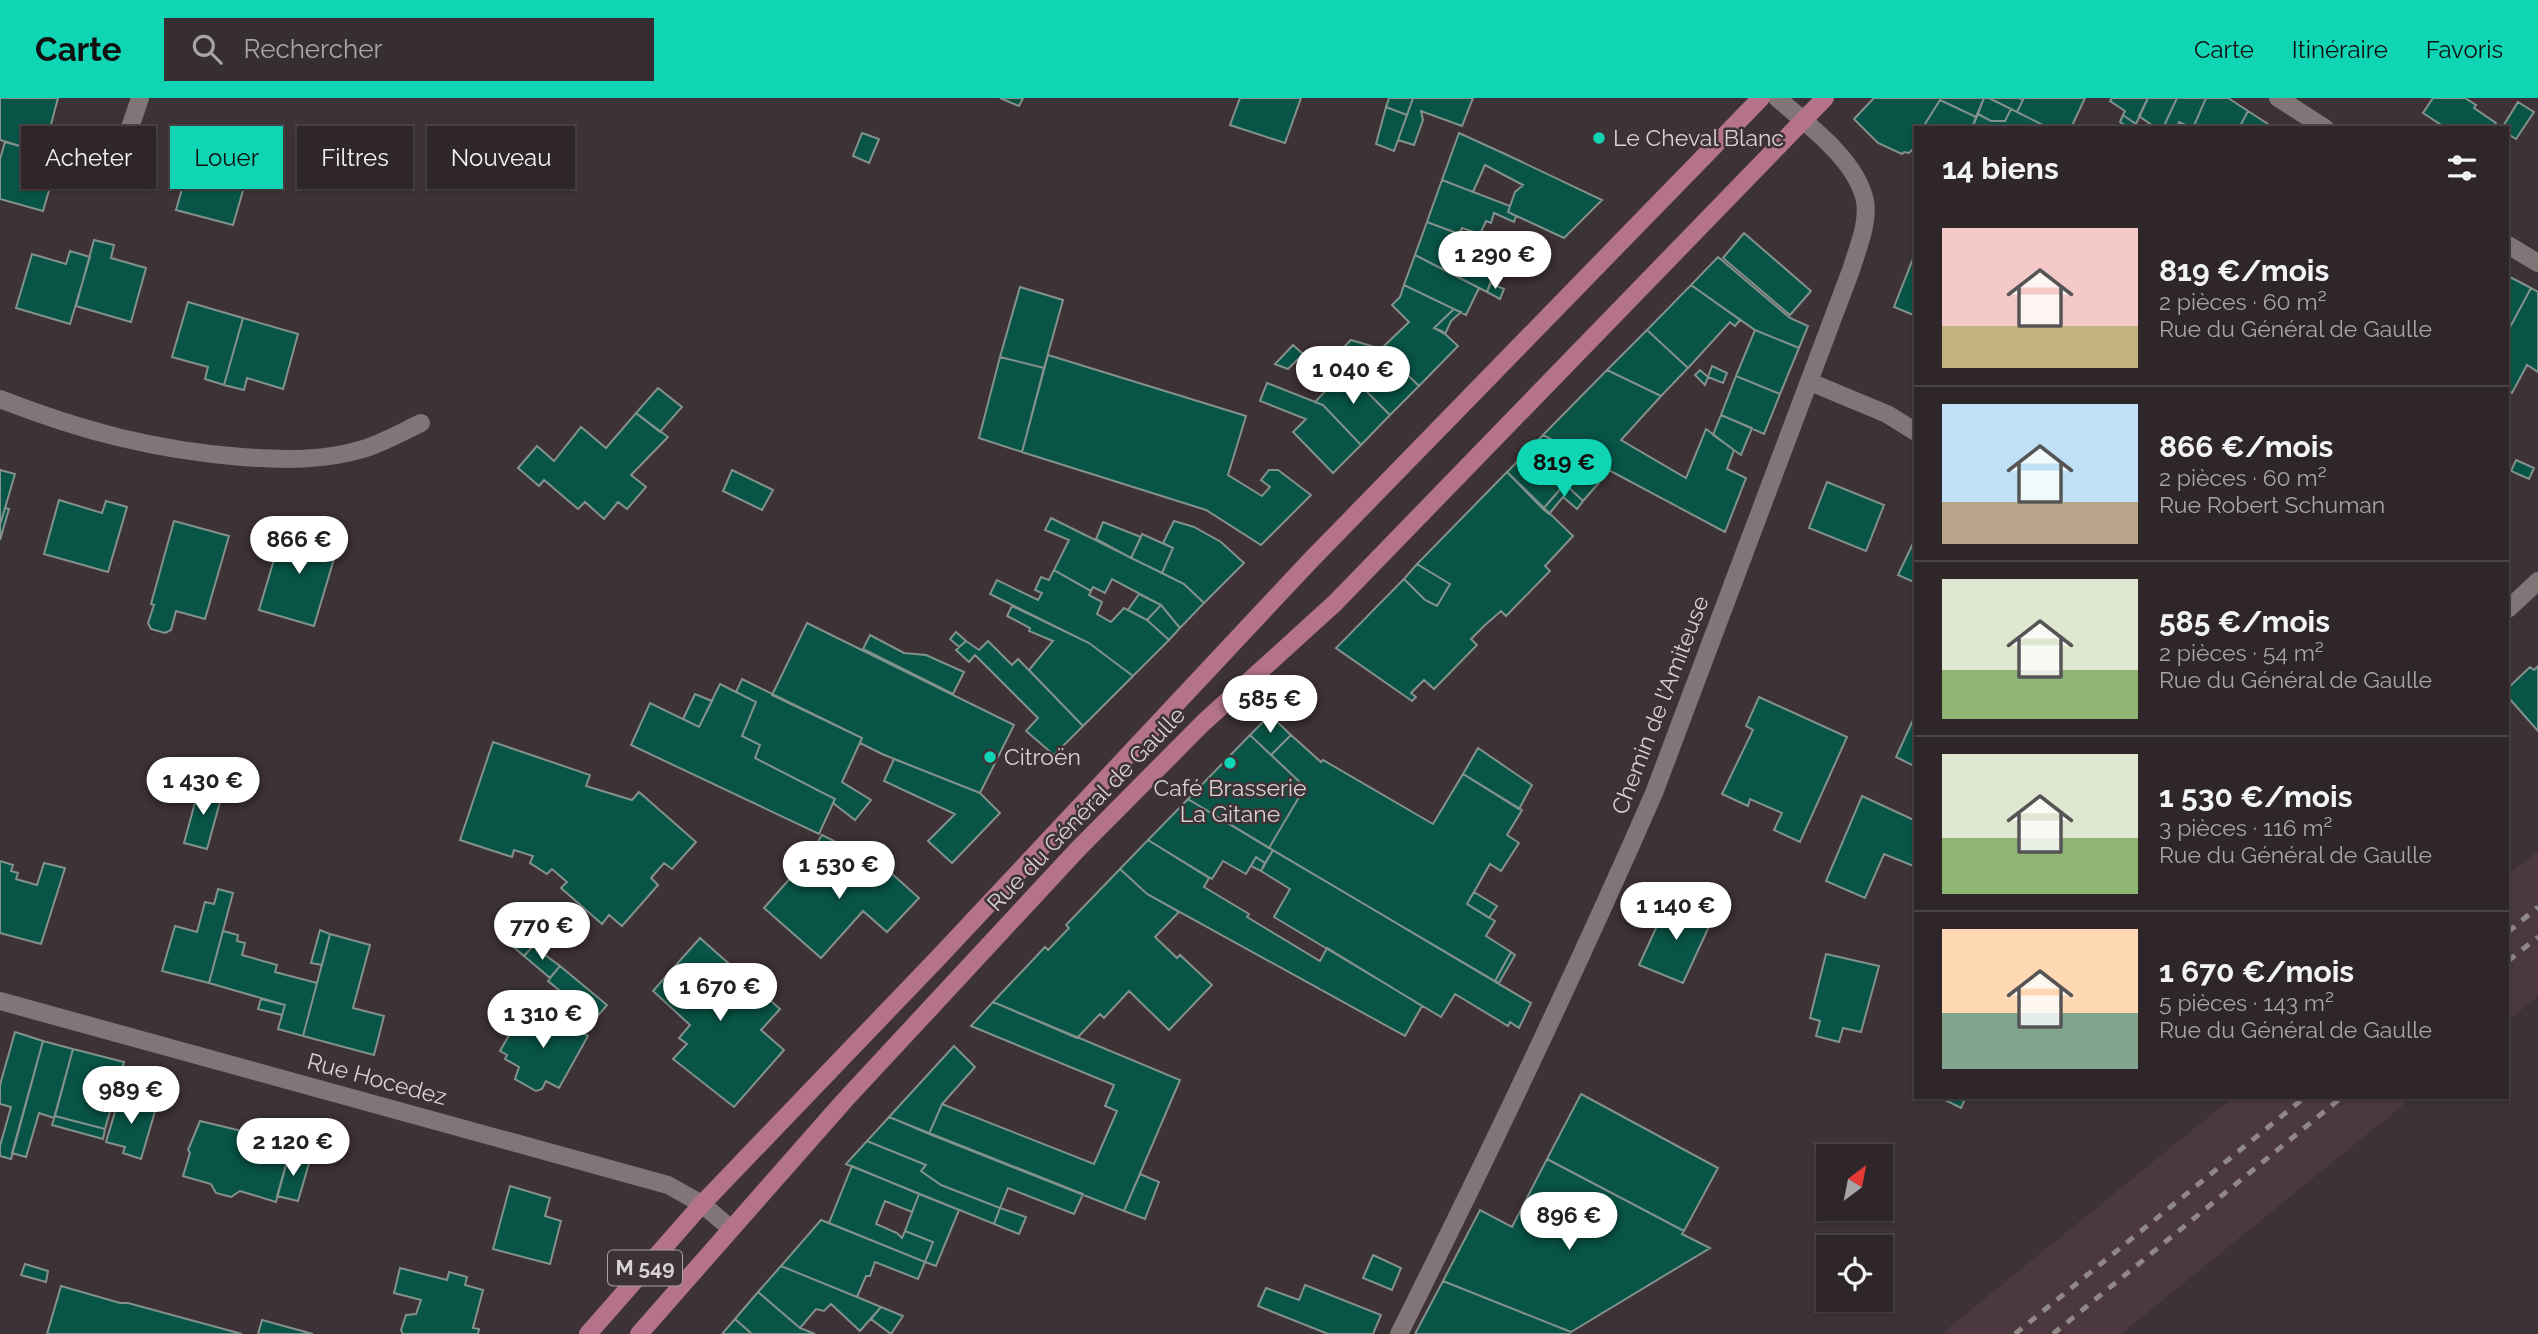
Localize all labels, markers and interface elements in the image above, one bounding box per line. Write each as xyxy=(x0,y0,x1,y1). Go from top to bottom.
search box xyxy=(164,18,654,81)
text: Carte xyxy=(35,30,122,69)
icon: search xyxy=(188,30,226,68)
text: Rechercher xyxy=(244,34,383,64)
text: Carte xyxy=(2194,35,2254,64)
text: Itinéraire xyxy=(2292,35,2388,64)
text: Favoris xyxy=(2426,35,2503,64)
place label: Le Cheval Blanc xyxy=(1613,124,1784,151)
chip: Acheter xyxy=(21,126,156,189)
chip: Louer xyxy=(170,126,283,189)
chip: Filtres xyxy=(297,126,413,189)
chip: Nouveau xyxy=(427,126,575,189)
marker: Le Cheval Blanc xyxy=(1591,130,1607,146)
icon: filters xyxy=(2443,149,2481,187)
text: 14 biens xyxy=(1942,151,2059,186)
pin: 1 290 € xyxy=(1430,232,1560,291)
text: 1 290 € xyxy=(1454,240,1536,267)
text: 819 €/mois xyxy=(2159,253,2329,288)
icon: home xyxy=(1998,256,2082,340)
text: 2 pièces · 60 m² xyxy=(2159,288,2327,315)
text: Rue du Général de Gaulle xyxy=(2159,315,2432,342)
pin: 1 040 € xyxy=(1288,346,1418,406)
text: 1 040 € xyxy=(1312,355,1394,382)
text: 866 €/mois xyxy=(2159,429,2333,464)
icon: home xyxy=(1998,432,2082,516)
pin: 819 € xyxy=(1515,440,1613,499)
text: 819 € xyxy=(1533,448,1595,475)
text: 2 pièces · 60 m² xyxy=(2159,464,2327,491)
text: Rue Robert Schuman xyxy=(2159,491,2385,518)
pin: 866 € xyxy=(250,517,348,576)
text: 866 € xyxy=(266,525,332,552)
street label: Chemin de l'Amiteuse xyxy=(1605,592,1714,818)
text: 585 €/mois xyxy=(2159,604,2330,639)
icon: home xyxy=(1998,607,2082,691)
text: 2 pièces · 54 m² xyxy=(2159,639,2324,666)
text: Rue du Général de Gaulle xyxy=(2159,666,2432,693)
pin: 585 € xyxy=(1221,676,1319,735)
text: 585 € xyxy=(1238,684,1302,711)
street label: Rue du Général de Gaulle xyxy=(981,701,1190,916)
place label: Citroën xyxy=(1004,743,1081,770)
marker: Citroën xyxy=(982,749,998,765)
marker: Café Brasserie La Gitane xyxy=(1222,755,1238,771)
pin: 1 430 € xyxy=(138,758,268,817)
text: 1 430 € xyxy=(163,766,243,793)
place label: Café Brasserie La Gitane xyxy=(1154,774,1307,827)
text: 1 530 €/mois xyxy=(2159,779,2353,814)
icon: home xyxy=(1998,782,2082,866)
text: 3 pièces · 116 m² xyxy=(2159,814,2333,841)
text: Rue du Général de Gaulle xyxy=(2159,841,2432,868)
pin: 1 530 € xyxy=(774,842,904,901)
text: 1 530 € xyxy=(799,850,879,877)
pin: 1 140 € xyxy=(1611,882,1741,942)
text: 1 140 € xyxy=(1636,891,1716,918)
pin: 770 € xyxy=(493,902,591,962)
text: 770 € xyxy=(510,911,574,938)
text: 1 670 €/mois xyxy=(2159,954,2354,989)
icon: home xyxy=(1998,957,2082,1041)
pin: 1 670 € xyxy=(655,964,785,1023)
text: 1 670 € xyxy=(679,972,761,999)
text: 5 pièces · 143 m² xyxy=(2159,989,2334,1016)
pin: 1 310 € xyxy=(478,990,608,1050)
text: 1 310 € xyxy=(503,999,583,1026)
text: Rue du Général de Gaulle xyxy=(2159,1016,2432,1043)
street label: Rue Hocedez xyxy=(304,1047,450,1110)
pin: 989 € xyxy=(82,1066,180,1126)
text: 989 € xyxy=(99,1075,163,1102)
pin: 2 120 € xyxy=(228,1118,358,1178)
text: 2 120 € xyxy=(253,1127,333,1154)
north arrow xyxy=(1816,1144,1894,1222)
map controls xyxy=(1816,1144,1893,1312)
pin: 896 € xyxy=(1520,1192,1618,1252)
text: 896 € xyxy=(1536,1201,1602,1228)
button: locate xyxy=(1816,1235,1893,1312)
road number: M 549 xyxy=(608,1250,682,1286)

